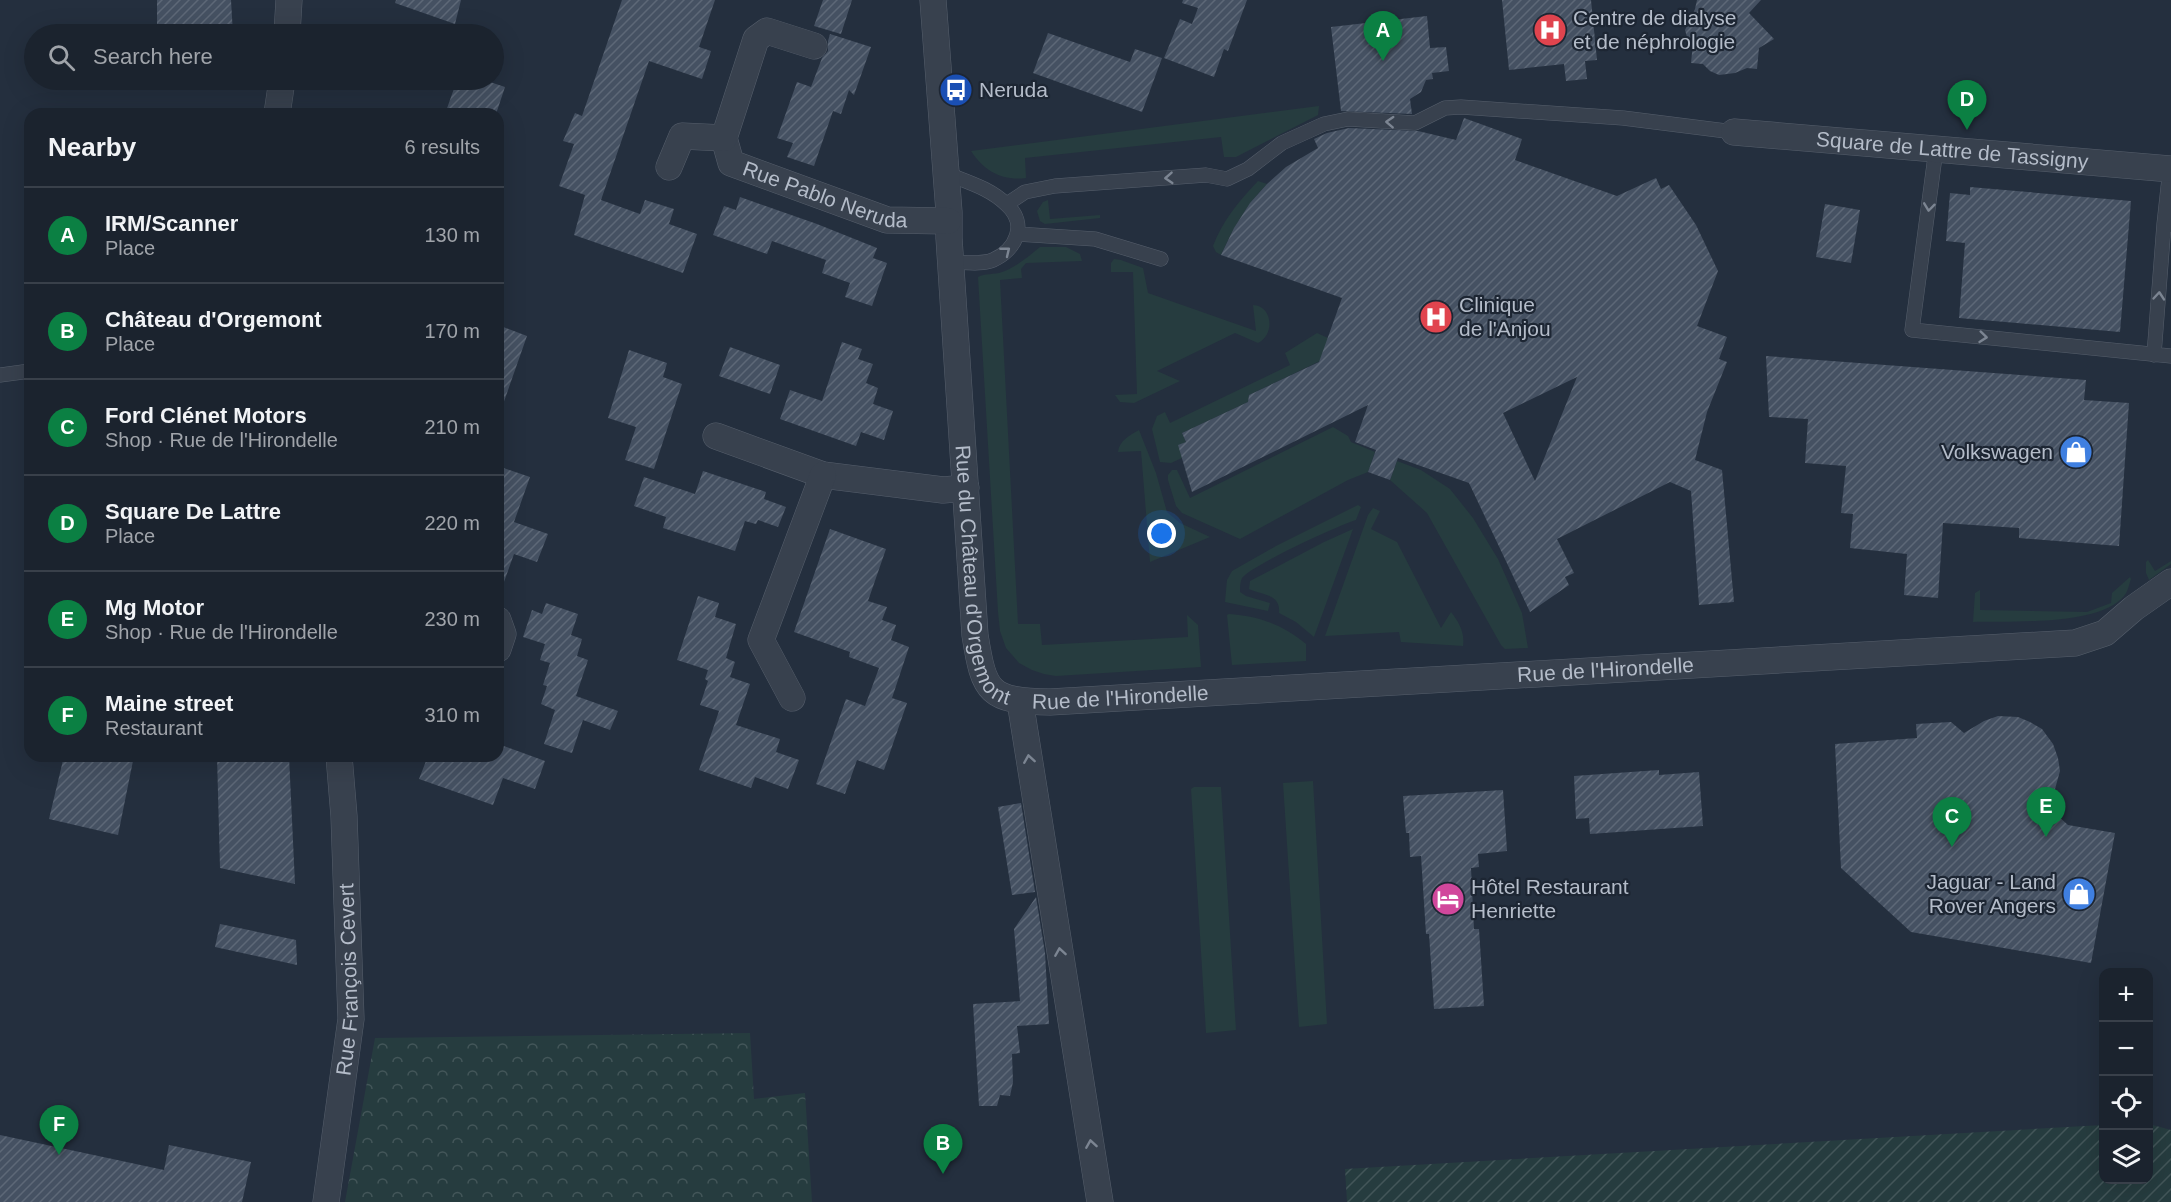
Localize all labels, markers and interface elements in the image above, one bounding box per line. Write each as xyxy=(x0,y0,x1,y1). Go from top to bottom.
place label: Centre de dialyse et de néphrologie xyxy=(1573,6,1736,53)
pin: A xyxy=(1364,11,1402,61)
hospital icon: Centre de dialyse et de néphrologie xyxy=(1532,12,1568,48)
search box xyxy=(24,24,504,90)
icon: search xyxy=(45,41,78,74)
text: Search here xyxy=(93,44,213,69)
bus stop icon: Neruda xyxy=(938,72,974,108)
place label: Neruda xyxy=(979,78,1048,101)
pin: D xyxy=(1948,80,1986,130)
one-way arrow xyxy=(1385,115,1394,128)
street label: Square de Lattre de Tassigny xyxy=(1815,127,2090,173)
text: Nearby xyxy=(48,132,136,162)
text: 6 results xyxy=(404,136,480,158)
street label: Rue Pablo Neruda xyxy=(740,156,908,231)
one-way arrow xyxy=(1165,171,1174,184)
one-way arrow xyxy=(1923,203,1935,212)
text: IRM/Scanner xyxy=(105,211,238,236)
text: A xyxy=(60,224,75,246)
text: 130 m xyxy=(424,224,480,246)
text: Place xyxy=(105,237,155,259)
one-way arrow xyxy=(999,247,1010,258)
one-way arrow xyxy=(2152,292,2165,301)
place label: Clinique de l'Anjou xyxy=(1459,293,1551,340)
hospital icon: Clinique de l'Anjou xyxy=(1418,299,1454,335)
text: Château d'Orgemont xyxy=(105,307,322,332)
text: B xyxy=(60,320,75,342)
text: 170 m xyxy=(424,320,480,342)
one-way arrow xyxy=(1978,330,1987,343)
text: Place xyxy=(105,333,155,355)
text: Ford Clénet Motors xyxy=(105,403,307,428)
text: C xyxy=(60,416,75,438)
text: 210 m xyxy=(424,416,480,438)
text: Shop · Rue de l'Hirondelle xyxy=(105,429,338,451)
shop icon: Volkswagen xyxy=(2058,434,2094,470)
place label: Volkswagen xyxy=(1941,440,2053,463)
street label: Rue du Château d'Orgemont xyxy=(952,444,1013,709)
text: Square De Lattre xyxy=(105,499,281,524)
text: D xyxy=(60,512,75,534)
text: 220 m xyxy=(424,512,480,534)
your location xyxy=(1147,519,1176,548)
text: Place xyxy=(105,525,155,547)
text: Mg Motor xyxy=(105,595,204,620)
text: E xyxy=(61,608,74,630)
text: 230 m xyxy=(424,608,480,630)
text: Shop · Rue de l'Hirondelle xyxy=(105,621,338,643)
street label: Rue de l'Hirondelle xyxy=(1517,653,1694,686)
street label: Rue de l'Hirondelle xyxy=(1032,681,1209,713)
text: Maine street xyxy=(105,691,233,716)
text: F xyxy=(61,704,74,726)
text: 310 m xyxy=(424,704,480,726)
text: Restaurant xyxy=(105,717,203,739)
one-way arrow xyxy=(1024,755,1036,764)
pin: E xyxy=(2026,788,2066,837)
pin: C xyxy=(1932,798,1972,847)
place label: Jaguar - Land Rover Angers xyxy=(1926,870,2056,917)
place label: Hôtel Restaurant Henriette xyxy=(1471,875,1629,922)
shop icon: Jaguar - Land Rover Angers xyxy=(2061,876,2097,912)
hotel icon: Hôtel Restaurant Henriette xyxy=(1430,881,1466,917)
street label: Rue François Cevert xyxy=(331,883,362,1077)
one-way arrow xyxy=(1055,947,1067,956)
map controls xyxy=(2099,968,2153,1184)
button: + xyxy=(2099,968,2153,1022)
button: − xyxy=(2099,1022,2153,1076)
button: locate xyxy=(2099,1076,2153,1130)
pin: F xyxy=(40,1106,78,1155)
pin: B xyxy=(924,1124,962,1174)
button: layers xyxy=(2099,1130,2153,1184)
one-way arrow xyxy=(1085,1140,1098,1150)

